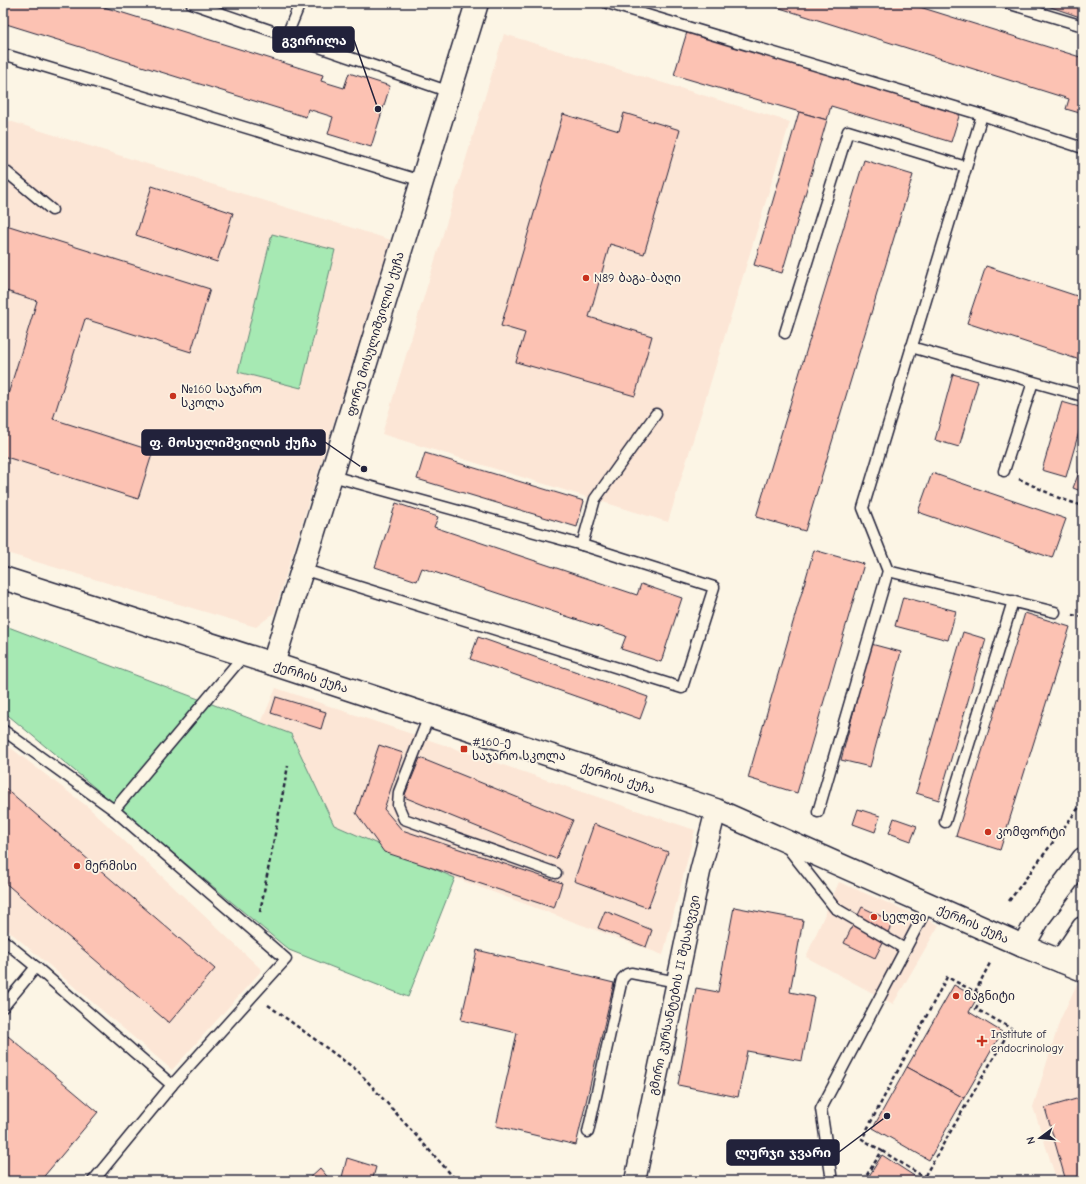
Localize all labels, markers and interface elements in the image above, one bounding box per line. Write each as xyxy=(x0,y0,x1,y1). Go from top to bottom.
callout: გვირილა xyxy=(273,27,354,52)
text: გვირილა xyxy=(281,33,347,49)
street label: ფორე მოსულიშვილის ქუჩა xyxy=(343,250,408,418)
place label: N89 ბაგა-ბაღი xyxy=(594,271,681,286)
marker: N89 ბაგა-ბაღი xyxy=(581,273,591,283)
place label: №160 საჯარო სკოლა xyxy=(181,382,262,411)
marker: №160 საჯარო სკოლა xyxy=(168,391,178,401)
callout: ფ. მოსულიშვილის ქუჩა xyxy=(142,430,325,455)
text: ფ. მოსულიშვილის ქუჩა xyxy=(149,435,317,451)
street label: ქერჩის ქუჩა xyxy=(272,658,350,696)
place label: #160-ე საჯარო სკოლა xyxy=(472,735,566,764)
marker: #160-ე საჯარო სკოლა xyxy=(459,744,469,754)
street label: ქერჩის ქუჩა xyxy=(579,759,657,797)
place label: კომფორტი xyxy=(996,825,1065,839)
marker: კომფორტი xyxy=(983,827,993,837)
place label: მერმისი xyxy=(85,859,137,873)
marker: მერმისი xyxy=(72,861,82,871)
street label: გმირი კურსანტების II შესახვევი xyxy=(646,894,702,1096)
street label: ქერჩის ქუჩა xyxy=(935,902,1011,946)
place label: სელფი xyxy=(882,910,926,925)
marker: სელფი xyxy=(869,912,879,922)
place label: მაგნიტი xyxy=(964,989,1015,1003)
marker: მაგნიტი xyxy=(951,991,961,1001)
place label: Institute of endocrinology xyxy=(991,1027,1064,1055)
marker: Institute of endocrinology xyxy=(976,1035,988,1047)
north arrow xyxy=(1020,1118,1060,1158)
text: N xyxy=(1024,1135,1038,1146)
callout: ლურჯი ჯვარი xyxy=(727,1140,839,1165)
text: ლურჯი ჯვარი xyxy=(735,1145,831,1161)

